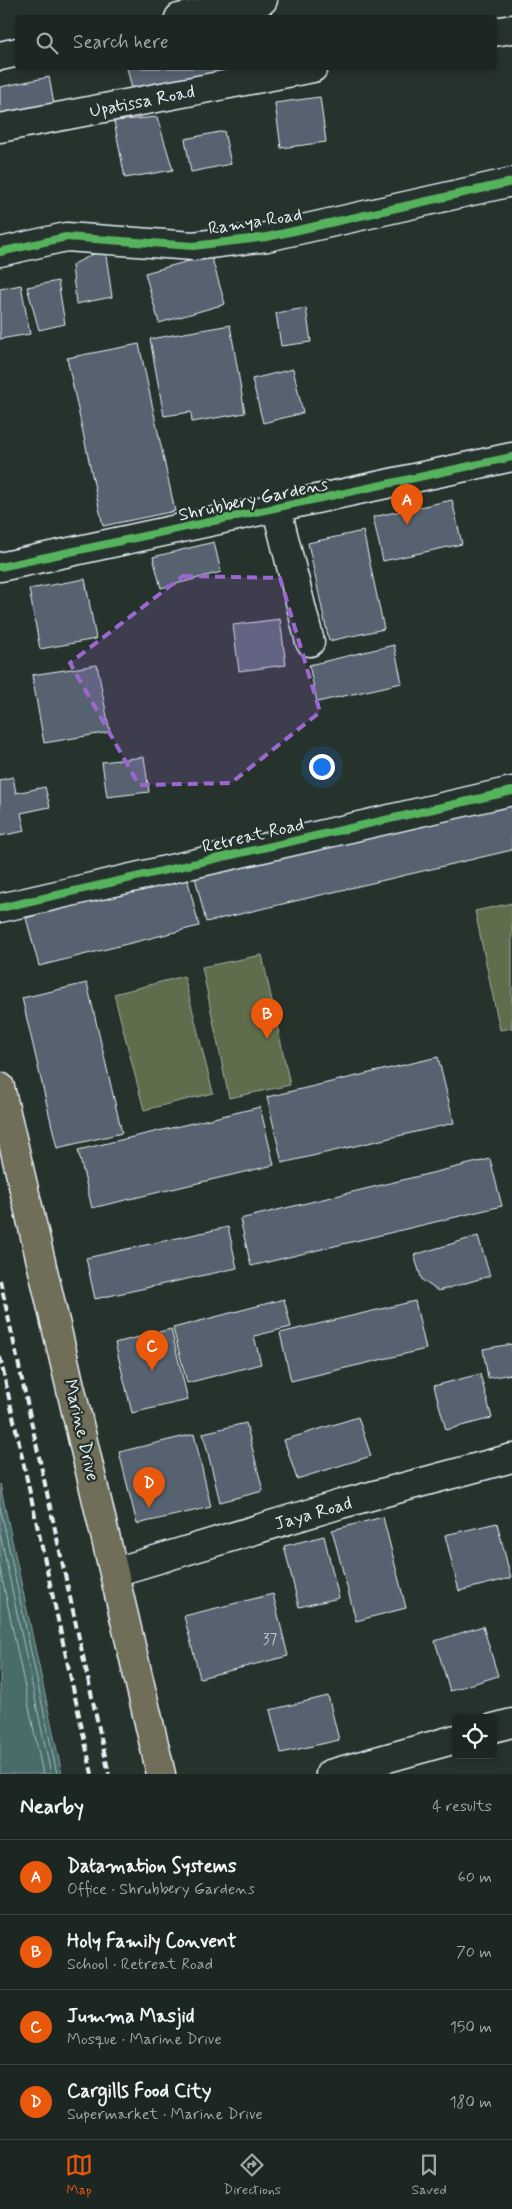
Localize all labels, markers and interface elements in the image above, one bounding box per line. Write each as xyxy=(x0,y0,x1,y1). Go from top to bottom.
search box xyxy=(15,15,497,70)
icon: search xyxy=(33,29,61,57)
text: Search here xyxy=(73,30,169,55)
street label: Upatissa Road xyxy=(87,80,197,124)
street label: Ramya Road xyxy=(207,203,304,241)
street label: Shrubbery Gardens xyxy=(176,472,330,528)
pin: A xyxy=(391,484,423,525)
your location xyxy=(309,754,335,780)
street label: Retreat Road xyxy=(200,813,306,859)
pin: B xyxy=(251,998,283,1039)
pin: C xyxy=(136,1330,168,1371)
street label: Marine Drive xyxy=(58,1377,104,1483)
pin: D xyxy=(133,1467,165,1508)
street label: Jaya Road xyxy=(272,1491,355,1536)
house number: 37 xyxy=(263,1630,278,1650)
map controls xyxy=(452,1714,497,1759)
button: locate xyxy=(452,1714,497,1759)
text: Nearby xyxy=(20,1793,84,1821)
text: 4 results xyxy=(432,1796,492,1817)
text: Datamation Systems xyxy=(67,1854,236,1879)
text: A xyxy=(31,1867,41,1888)
text: 60 m xyxy=(458,1867,492,1888)
text: Office · Shrubbery Gardens xyxy=(67,1879,255,1900)
text: Holy Family Convent xyxy=(67,1929,237,1954)
text: B xyxy=(31,1942,41,1963)
text: 70 m xyxy=(456,1942,492,1963)
text: School · Retreat Road xyxy=(67,1954,213,1975)
text: Jumma Masjid xyxy=(67,2004,194,2029)
text: C xyxy=(30,2017,42,2038)
text: 150 m xyxy=(450,2017,492,2038)
text: Mosque · Marine Drive xyxy=(67,2029,222,2050)
text: Cargills Food City xyxy=(67,2079,212,2104)
text: D xyxy=(30,2092,42,2113)
text: 180 m xyxy=(449,2092,492,2113)
text: Supermarket · Marine Drive xyxy=(67,2104,263,2125)
tab: Map xyxy=(65,2151,93,2199)
tab: Directions xyxy=(224,2151,281,2199)
tab: Saved xyxy=(411,2151,447,2199)

